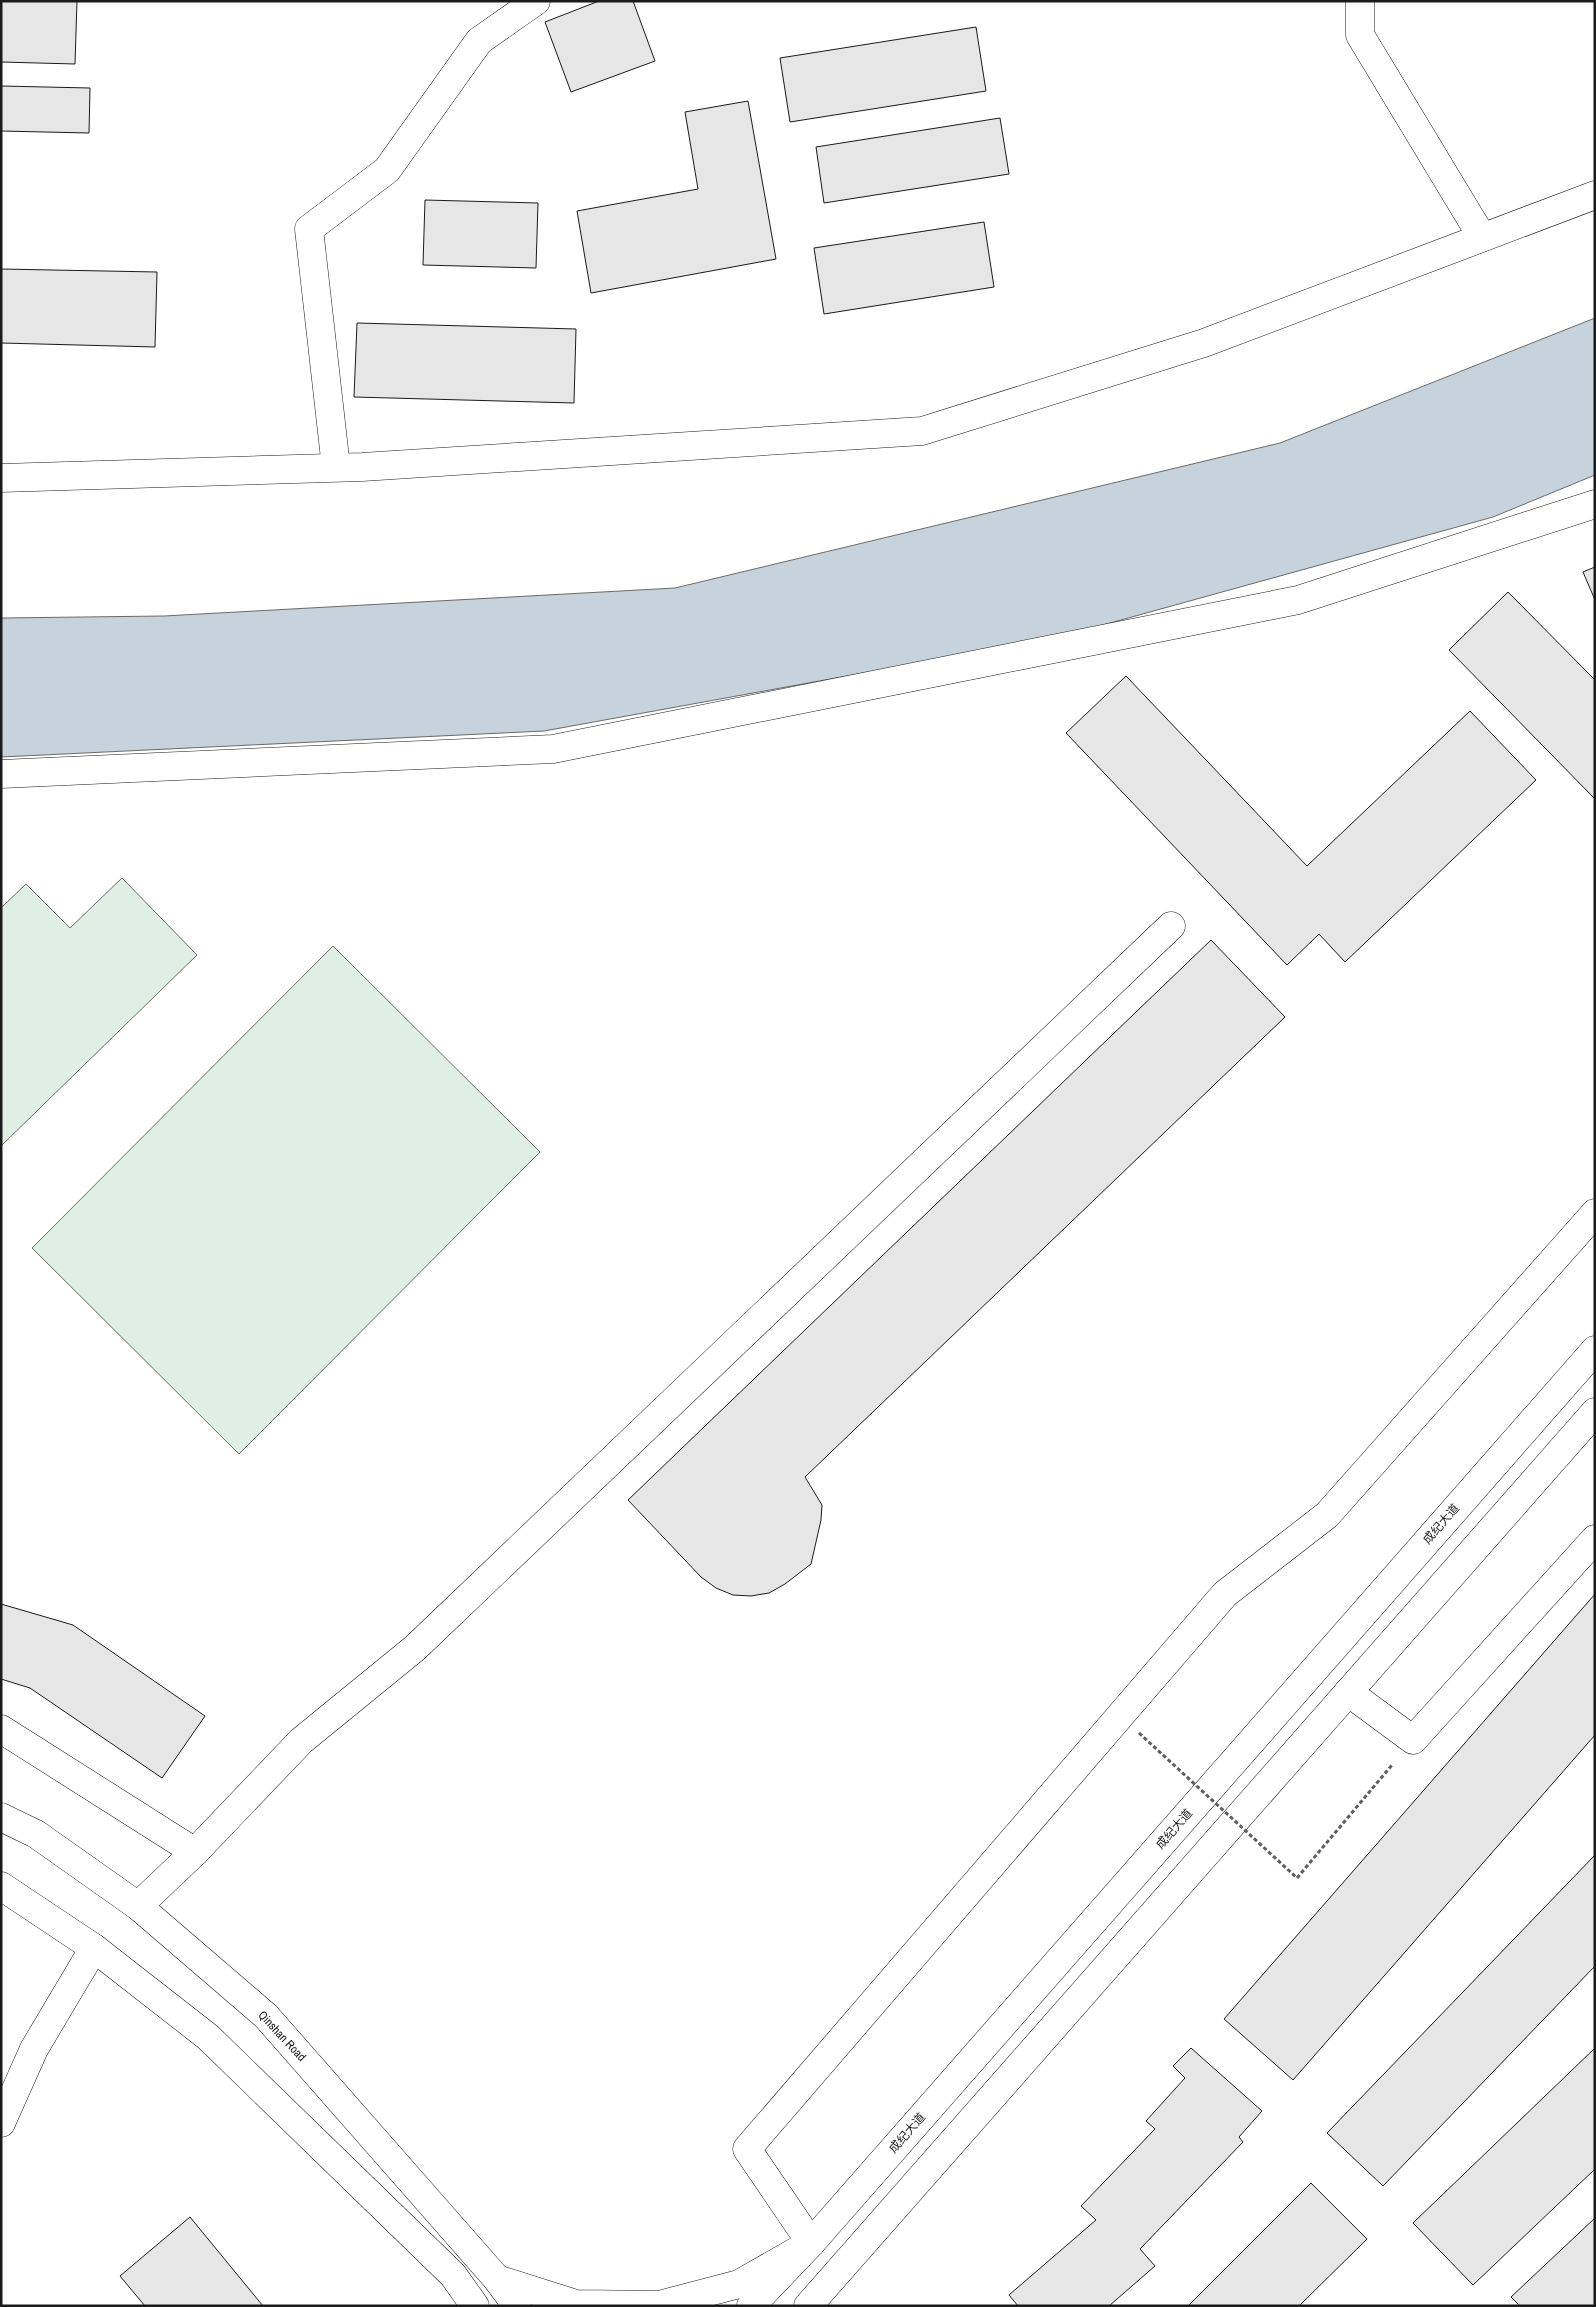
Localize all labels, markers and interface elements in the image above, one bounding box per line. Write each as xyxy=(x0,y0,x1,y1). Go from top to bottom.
street label: 成纪大道 xyxy=(1419,1501,1463,1547)
street label: 成纪大道 xyxy=(1152,1806,1196,1852)
street label: Qinshan Road xyxy=(255,2007,309,2065)
street label: 成纪大道 xyxy=(885,2110,929,2156)

